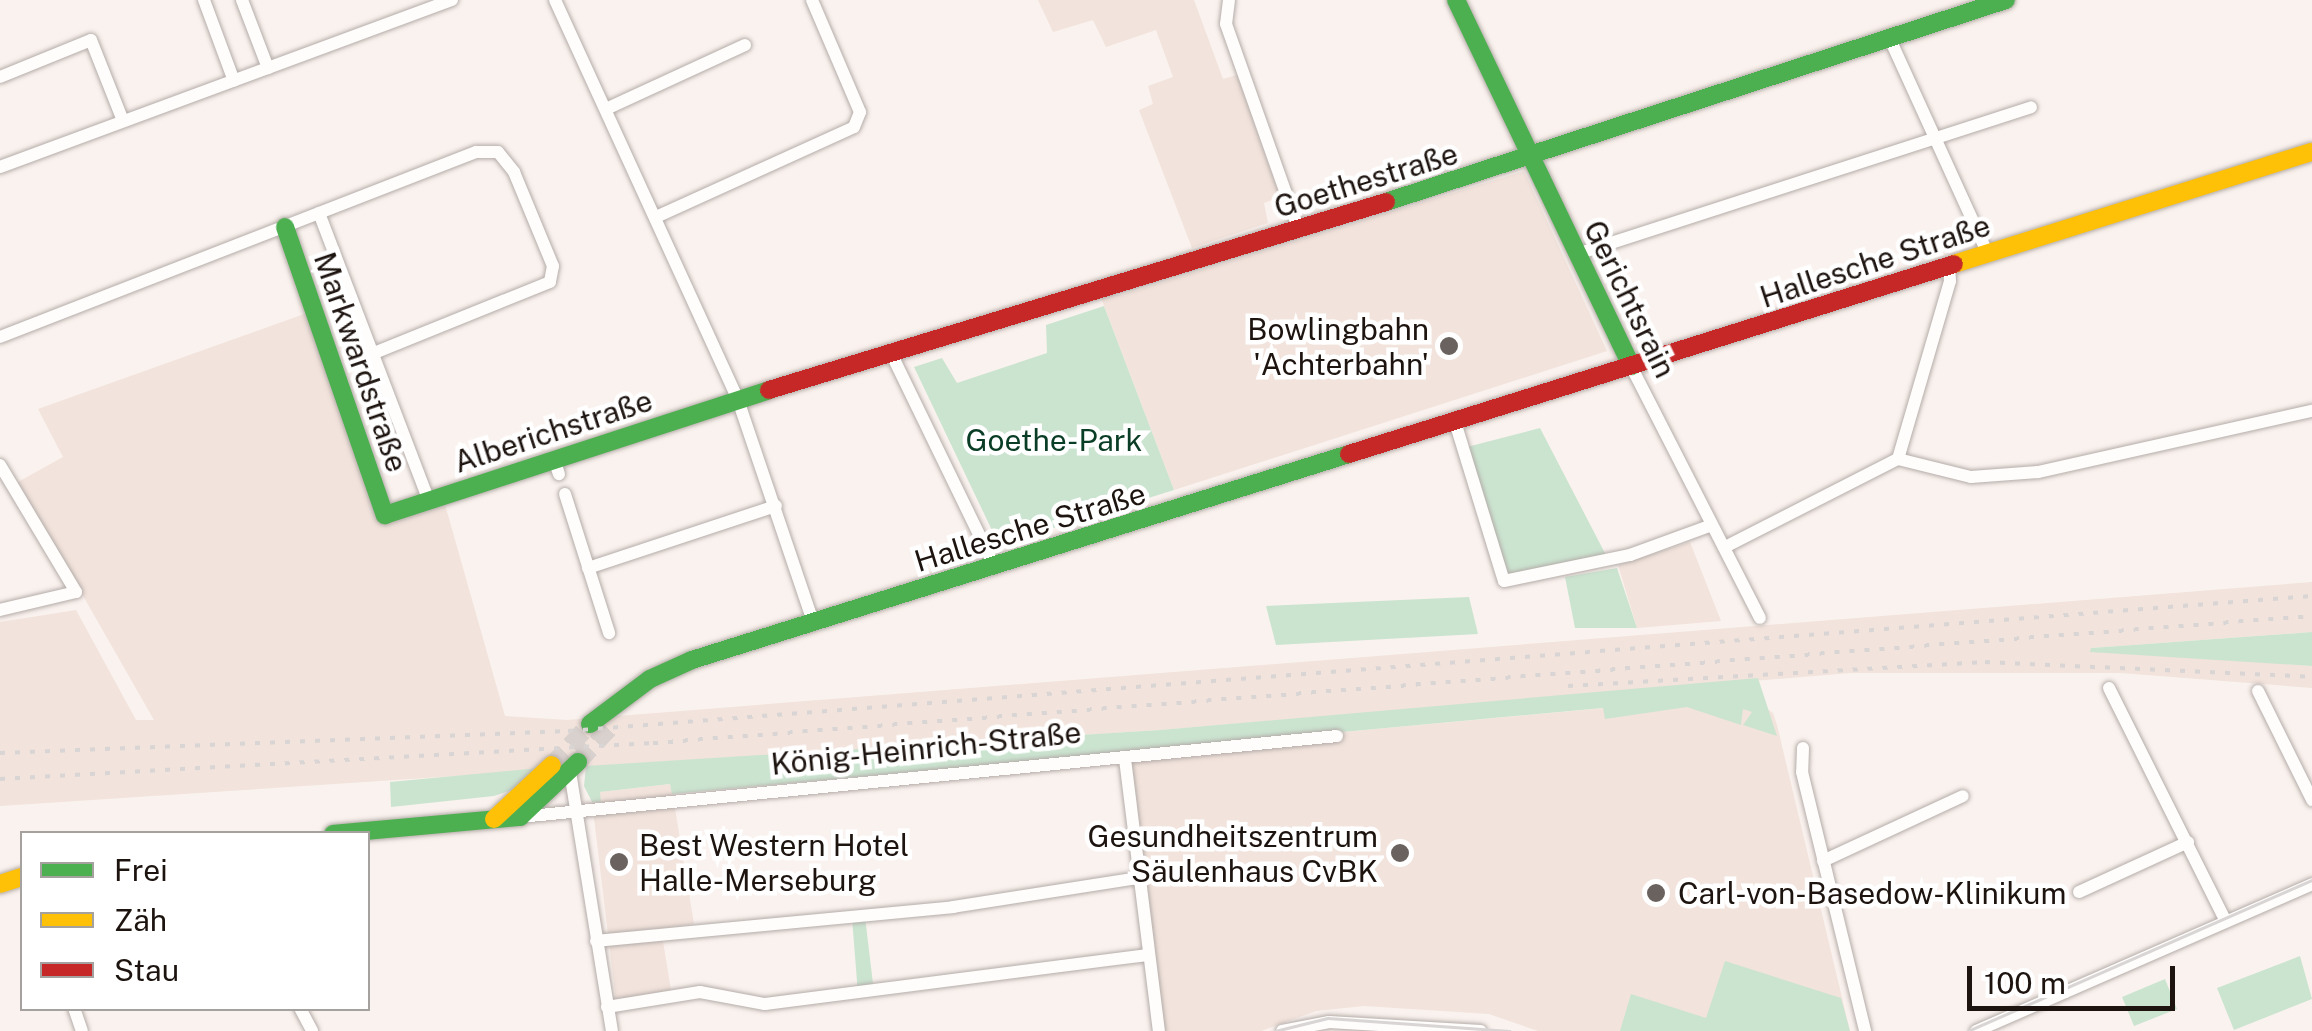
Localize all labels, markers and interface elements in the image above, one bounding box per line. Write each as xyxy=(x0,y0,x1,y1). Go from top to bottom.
street label: Goethestraße xyxy=(1270,135,1462,225)
street label: Hallesche Straße xyxy=(1755,207,1995,315)
street label: Gerichtsrain xyxy=(1576,215,1684,383)
street label: Markwardstraße xyxy=(307,247,415,477)
place label: Bowlingbahn 'Achterbahn' xyxy=(1247,311,1429,382)
marker: Bowlingbahn 'Achterbahn' xyxy=(1438,335,1460,357)
street label: Alberichstraße xyxy=(449,382,657,480)
park label: Goethe-Park xyxy=(966,422,1142,458)
street label: Hallesche Straße xyxy=(910,475,1150,579)
street label: König-Heinrich-Straße xyxy=(769,714,1083,782)
place label: Gesundheitszentrum Säulenhaus CvBK xyxy=(1088,818,1378,888)
place label: Best Western Hotel Halle-Merseburg xyxy=(639,827,910,898)
legend xyxy=(20,831,370,1011)
marker: Gesundheitszentrum Säulenhaus CvBK xyxy=(1387,840,1413,866)
marker: Best Western Hotel Halle-Merseburg xyxy=(608,851,630,873)
text: Frei xyxy=(114,852,168,888)
place label: Carl-von-Basedow-Klinikum xyxy=(1678,875,2067,911)
marker: Carl-von-Basedow-Klinikum xyxy=(1643,880,1669,906)
text: Zäh xyxy=(114,902,167,938)
scale bar xyxy=(1972,946,2180,1008)
text: Stau xyxy=(114,952,179,988)
text: 100 m xyxy=(1984,965,2066,1001)

